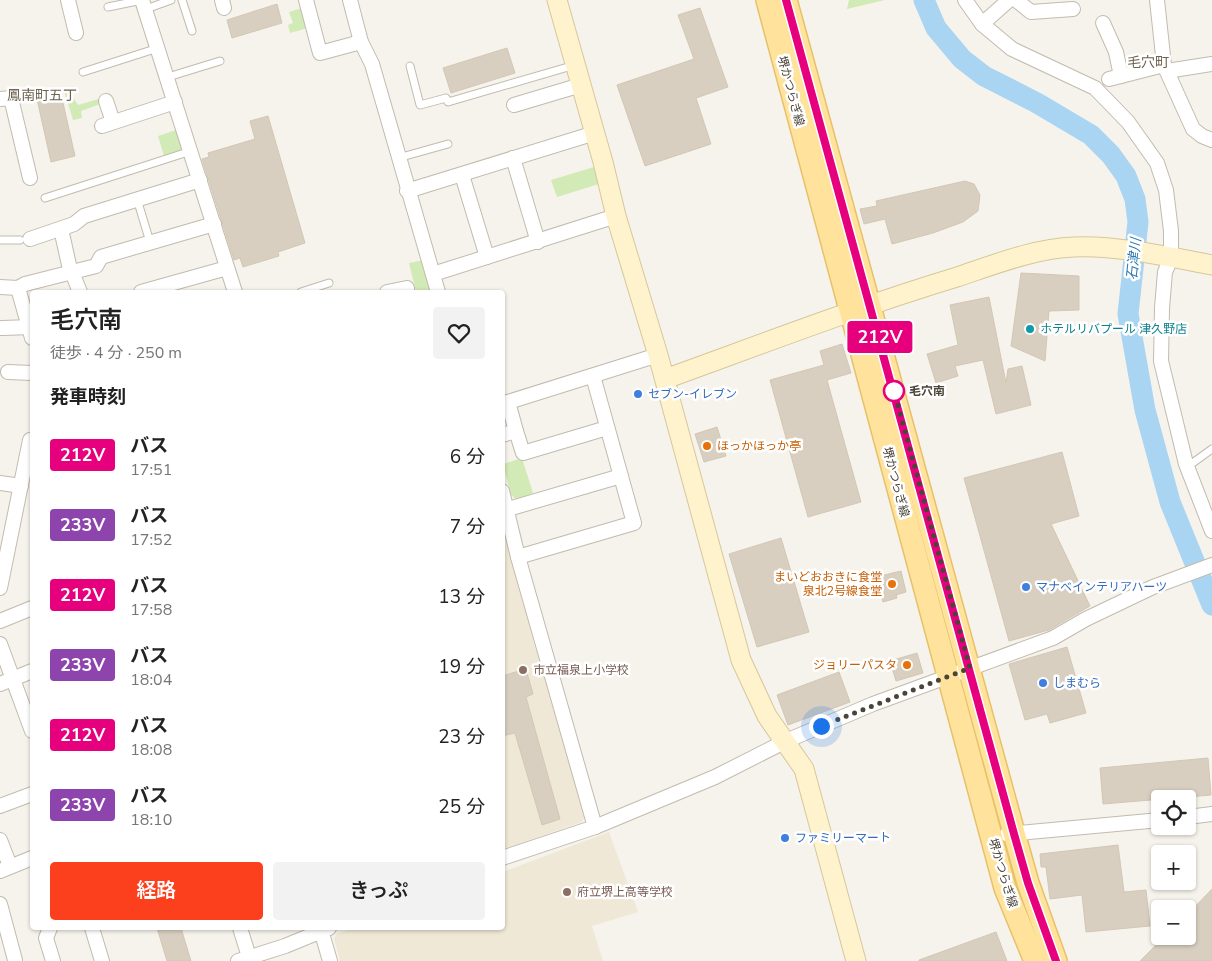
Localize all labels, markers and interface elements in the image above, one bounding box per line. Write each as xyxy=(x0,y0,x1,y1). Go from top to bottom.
district label: 毛穴町 xyxy=(1127,53,1169,72)
street label: 堺かつらぎ線 xyxy=(774,54,808,128)
district label: 鳳南町五丁 xyxy=(7,86,77,105)
water label: 石津川 xyxy=(1122,235,1146,281)
text: 毛穴南 xyxy=(50,304,122,336)
button: heart xyxy=(433,307,485,359)
line badge: 212V xyxy=(845,321,915,353)
place label: ホテルリバプール 津久野店 xyxy=(1040,321,1187,337)
marker: ホテルリバプール 津久野店 xyxy=(1024,323,1036,335)
text: 212V xyxy=(857,325,903,349)
text: 徒歩 · 4 分 · 250 m xyxy=(50,342,182,364)
marker: 毛穴南 xyxy=(883,380,905,402)
place label: 毛穴南 xyxy=(909,383,945,399)
text: 発車時刻 xyxy=(50,384,126,410)
place label: セブン-イレブン xyxy=(648,386,737,402)
marker: セブン-イレブン xyxy=(632,388,644,400)
text: バス xyxy=(130,433,168,459)
place label: ほっかほっか亭 xyxy=(717,438,801,454)
marker: ほっかほっか亭 xyxy=(701,440,713,452)
text: 212V xyxy=(60,443,105,467)
text: 6 分 xyxy=(450,444,485,470)
street label: 堺かつらぎ線 xyxy=(879,445,913,519)
text: 17:51 xyxy=(130,459,172,481)
text: バス xyxy=(130,503,168,529)
text: 233V xyxy=(60,513,105,537)
text: 7 分 xyxy=(450,514,485,540)
text: 17:52 xyxy=(130,529,172,551)
place label: まいどおおきに食堂 泉北2号線食堂 xyxy=(774,569,882,599)
text: バス xyxy=(130,573,168,599)
marker: まいどおおきに食堂 泉北2号線食堂 xyxy=(886,578,898,590)
place label: マナベインテリアハーツ xyxy=(1036,579,1167,595)
marker: マナベインテリアハーツ xyxy=(1020,581,1032,593)
text: 212V xyxy=(60,583,105,607)
text: 13 分 xyxy=(438,584,485,610)
text: 17:58 xyxy=(130,599,172,621)
text: バス xyxy=(130,643,168,669)
text: 233V xyxy=(60,653,105,677)
text: 19 分 xyxy=(438,654,485,680)
place label: ジョリーパスタ xyxy=(813,657,897,673)
marker: ジョリーパスタ xyxy=(901,659,913,671)
place label: 市立福泉上小学校 xyxy=(533,662,629,678)
marker: 市立福泉上小学校 xyxy=(517,664,529,676)
text: 18:04 xyxy=(130,669,172,691)
place label: しまむら xyxy=(1053,675,1101,691)
marker: しまむら xyxy=(1037,677,1049,689)
text: バス xyxy=(130,713,168,739)
your location xyxy=(809,714,834,739)
text: 212V xyxy=(60,723,105,747)
text: 23 分 xyxy=(438,724,485,750)
text: 18:08 xyxy=(130,739,172,761)
text: バス xyxy=(130,783,168,809)
map controls xyxy=(1151,790,1196,945)
button: locate xyxy=(1151,790,1196,835)
text: 233V xyxy=(60,793,105,817)
text: 25 分 xyxy=(438,794,485,820)
text: 18:10 xyxy=(130,809,172,831)
place label: ファミリーマート xyxy=(795,830,891,846)
marker: ファミリーマート xyxy=(779,832,791,844)
street label: 堺かつらぎ線 xyxy=(985,836,1021,910)
button: + xyxy=(1151,845,1196,890)
button: 経路 xyxy=(50,862,263,920)
button: きっぷ xyxy=(273,862,485,920)
place label: 府立堺上高等学校 xyxy=(577,884,673,900)
marker: 府立堺上高等学校 xyxy=(561,886,573,898)
button: − xyxy=(1151,900,1196,945)

